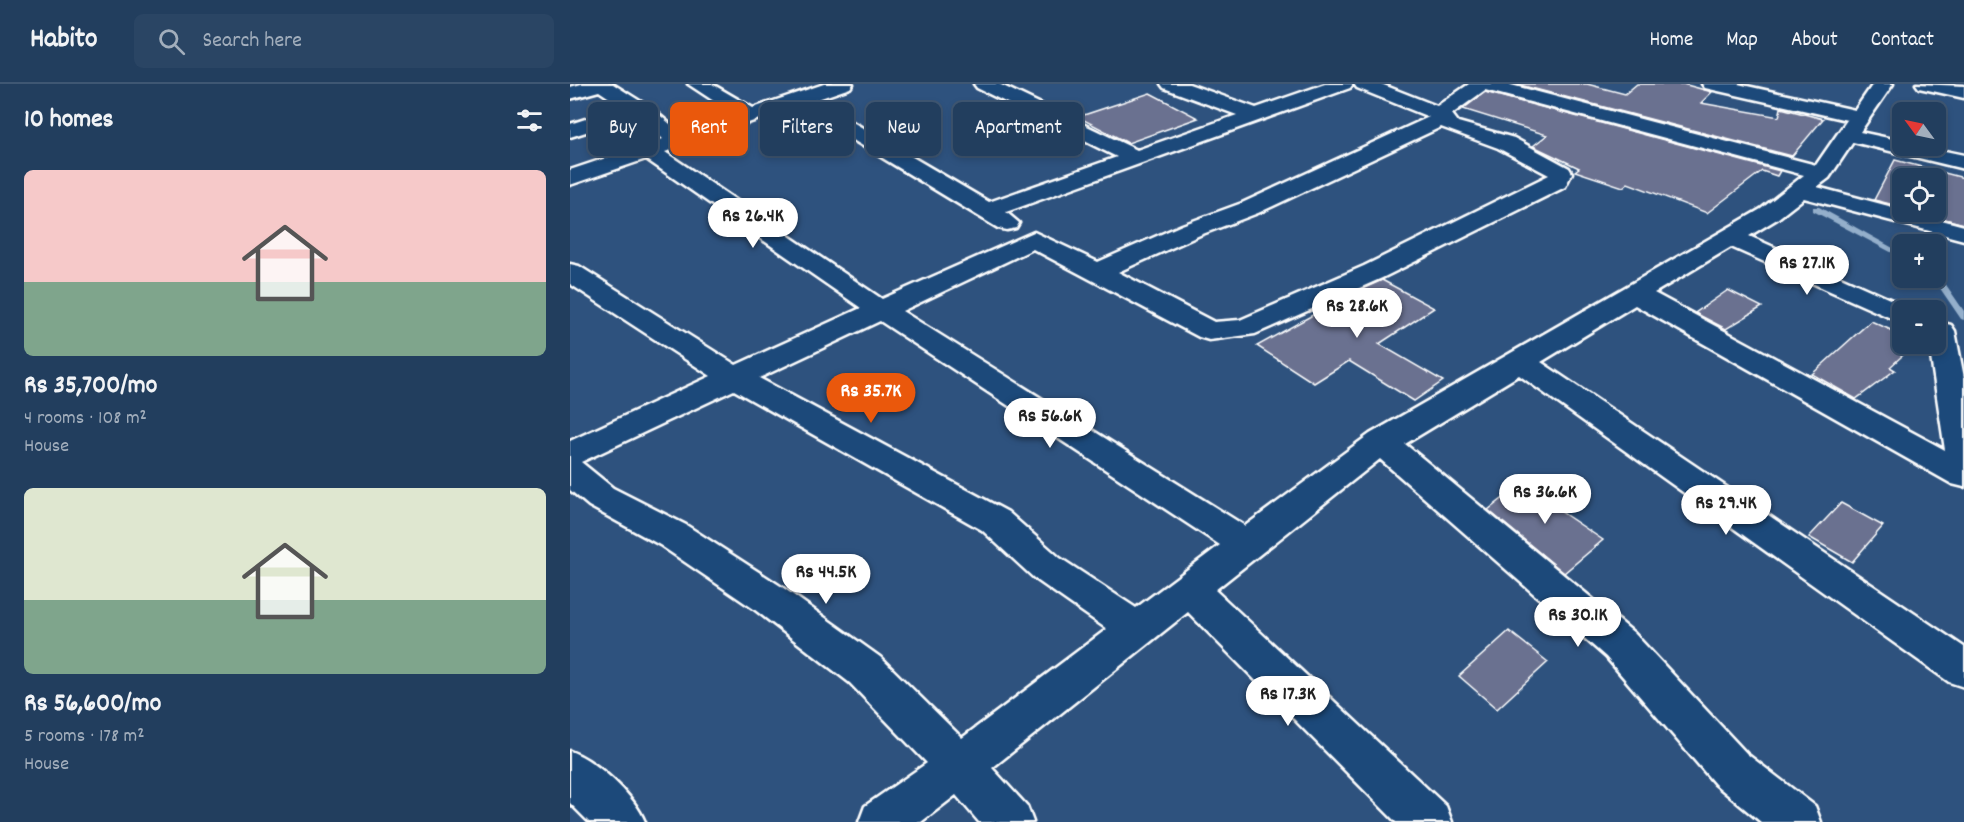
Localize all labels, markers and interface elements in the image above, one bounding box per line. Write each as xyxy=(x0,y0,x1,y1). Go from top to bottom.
search box xyxy=(134,14,554,68)
text: Habito xyxy=(30,21,98,61)
icon: search xyxy=(155,25,188,58)
text: Search here xyxy=(203,26,302,57)
text: Home xyxy=(1649,26,1693,56)
text: Map xyxy=(1726,26,1758,56)
text: About xyxy=(1791,26,1838,56)
text: Contact xyxy=(1871,26,1934,56)
text: 10 homes xyxy=(24,102,114,139)
chip: Buy xyxy=(588,102,658,156)
chip: Rent xyxy=(670,102,748,156)
chip: Filters xyxy=(760,102,854,156)
chip: New xyxy=(866,102,941,156)
chip: Apartment xyxy=(953,102,1083,156)
north arrow xyxy=(1892,102,1946,156)
map controls xyxy=(1892,102,1946,354)
icon: filters xyxy=(513,104,546,137)
button: locate xyxy=(1892,168,1946,222)
pin: Rs 26.4K xyxy=(691,198,815,249)
text: Rs 26.4K xyxy=(722,203,784,231)
icon: home xyxy=(231,209,339,317)
button: + xyxy=(1892,234,1946,288)
pin: Rs 27.1K xyxy=(1745,245,1869,296)
text: Rs 27.1K xyxy=(1779,250,1835,278)
pin: Rs 28.6K xyxy=(1295,288,1419,339)
text: Rs 28.6K xyxy=(1326,293,1388,321)
button: − xyxy=(1892,300,1946,354)
text: Rs 35,700/mo xyxy=(24,368,157,405)
pin: Rs 35.7K xyxy=(809,373,933,424)
text: Rs 35.7K xyxy=(840,378,902,406)
pin: Rs 56.6K xyxy=(988,398,1112,449)
text: Rs 56.6K xyxy=(1018,403,1082,431)
text: 4 rooms · 108 m² xyxy=(24,405,147,433)
text: House xyxy=(24,433,69,461)
pin: Rs 36.6K xyxy=(1483,474,1607,525)
text: Rs 36.6K xyxy=(1513,479,1577,507)
pin: Rs 29.4K xyxy=(1664,485,1788,536)
text: Rs 29.4K xyxy=(1695,490,1757,518)
icon: home xyxy=(231,527,339,635)
pin: Rs 44.5K xyxy=(764,554,888,605)
text: Rs 44.5K xyxy=(795,559,857,587)
pin: Rs 30.1K xyxy=(1516,597,1640,648)
text: Rs 30.1K xyxy=(1548,602,1608,630)
pin: Rs 17.3K xyxy=(1226,676,1350,727)
text: Rs 17.3K xyxy=(1260,681,1316,709)
text: Rs 56,600/mo xyxy=(24,686,161,723)
text: 5 rooms · 178 m² xyxy=(24,723,145,751)
text: House xyxy=(24,751,69,779)

